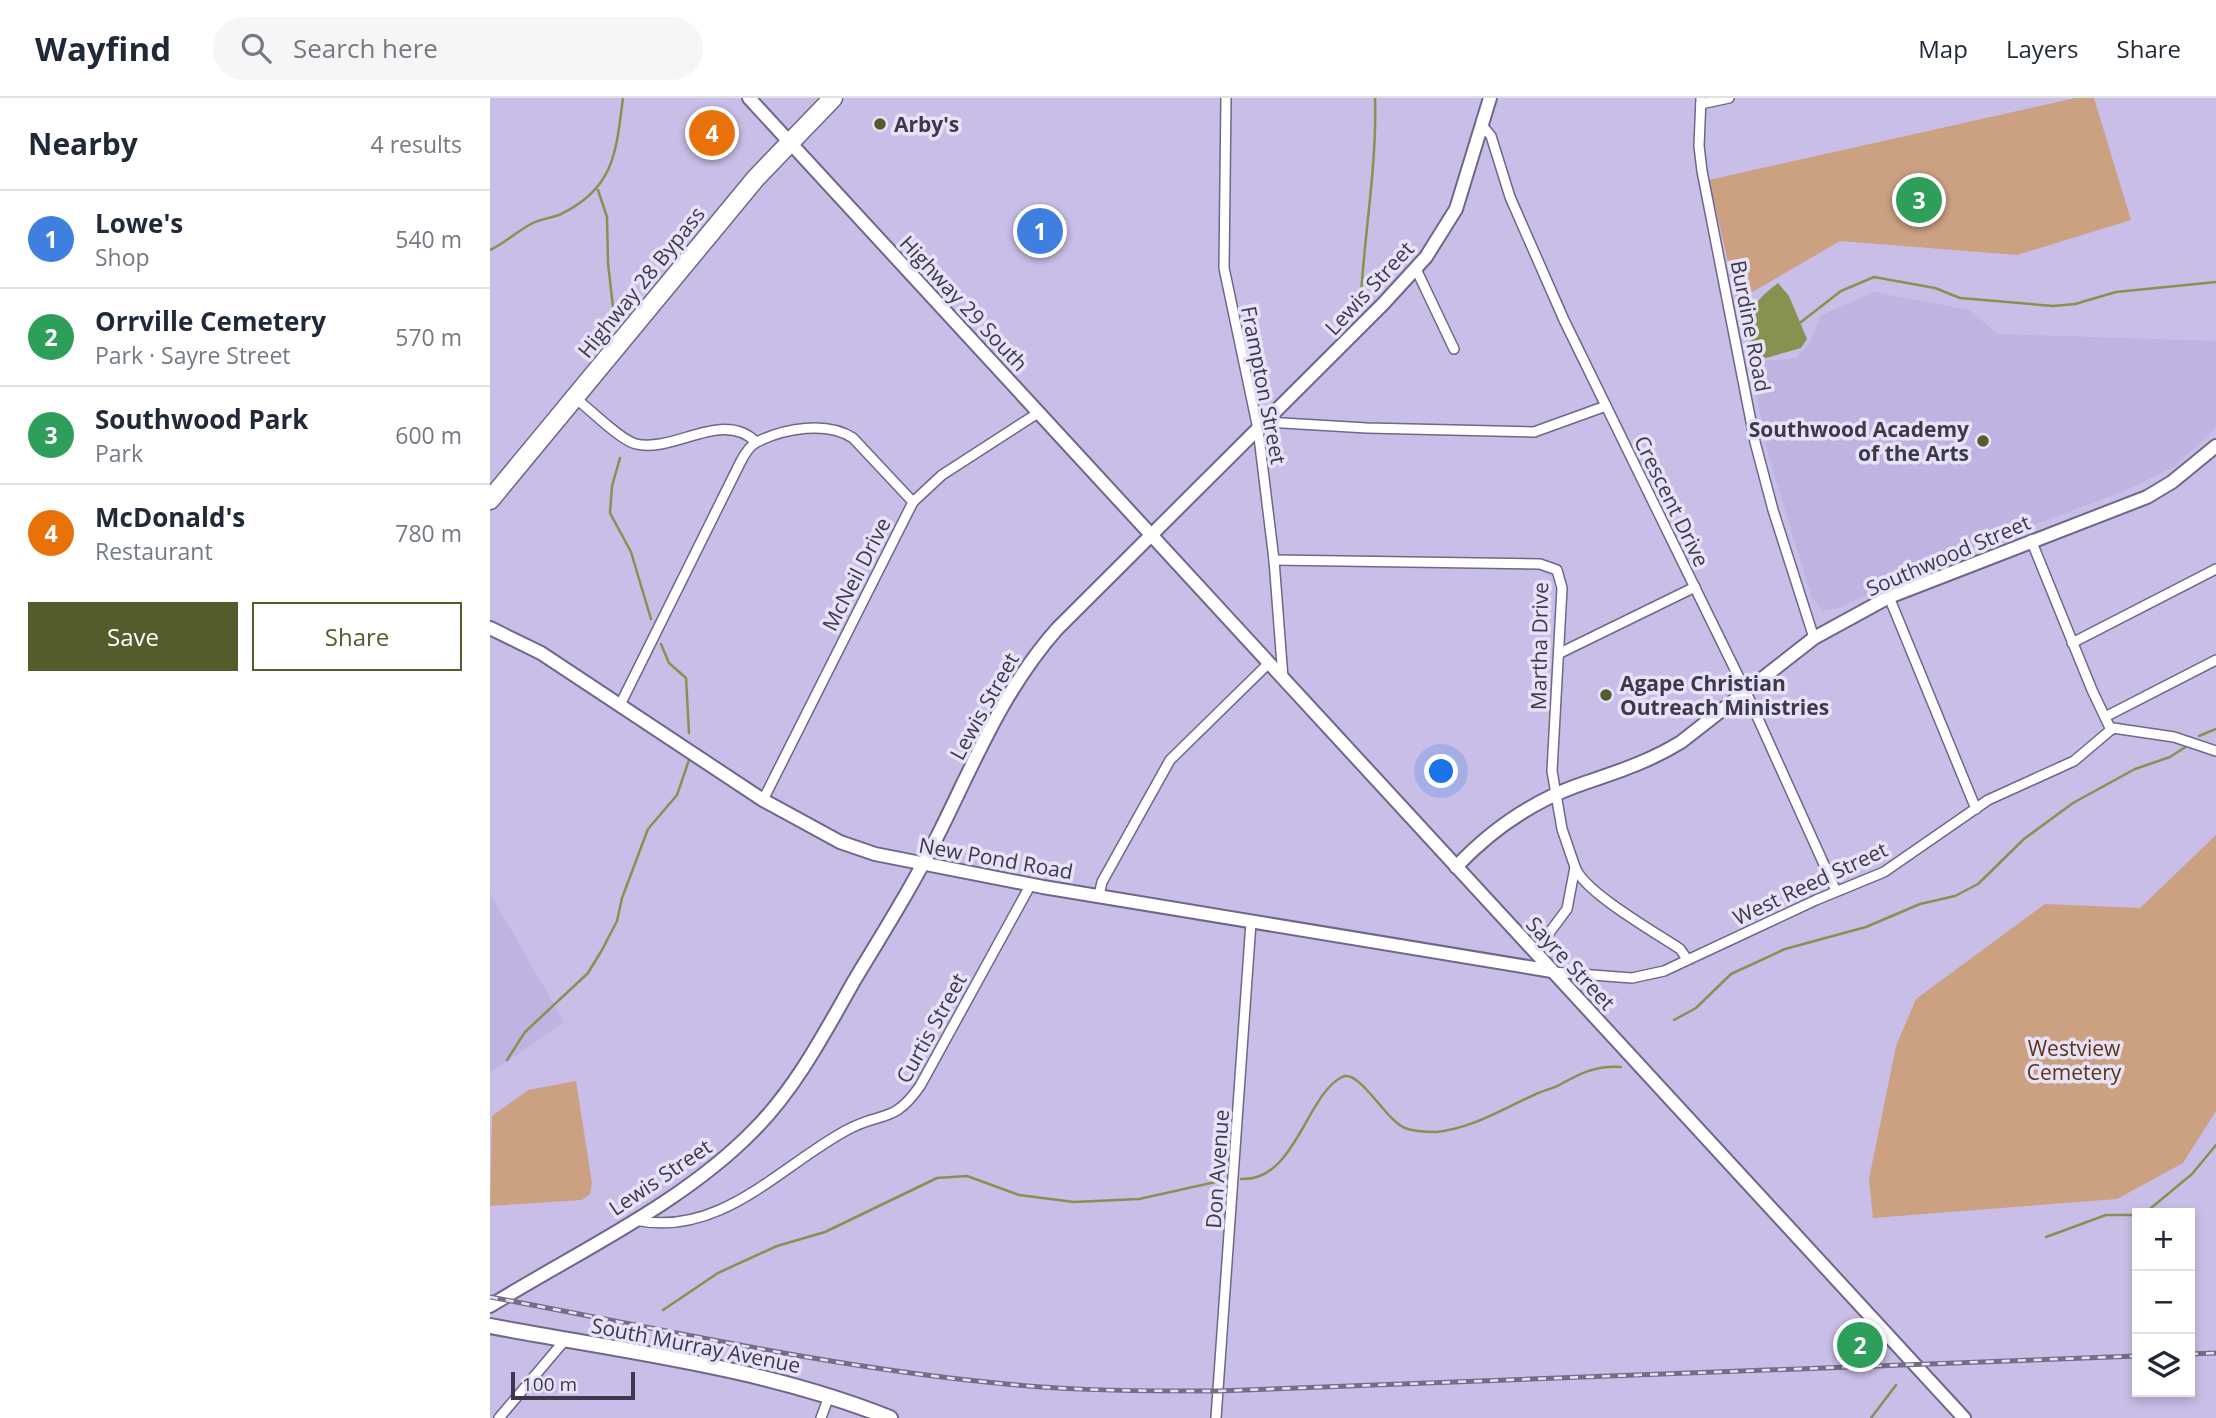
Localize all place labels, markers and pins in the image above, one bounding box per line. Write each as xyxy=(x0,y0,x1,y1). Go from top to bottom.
pin: 4 xyxy=(689,107,735,159)
place label: Arby's xyxy=(894,110,959,138)
marker: Arby's xyxy=(872,116,888,132)
pin: 3 xyxy=(1896,174,1942,226)
pin: 1 xyxy=(1017,205,1063,257)
place label: Southwood Academy of the Arts xyxy=(1749,415,1969,467)
marker: Southwood Academy of the Arts xyxy=(1975,433,1991,449)
place label: Agape Christian Outreach Ministries xyxy=(1620,669,1829,721)
marker: Agape Christian Outreach Ministries xyxy=(1598,687,1614,703)
pin: 2 xyxy=(1837,1319,1883,1371)

